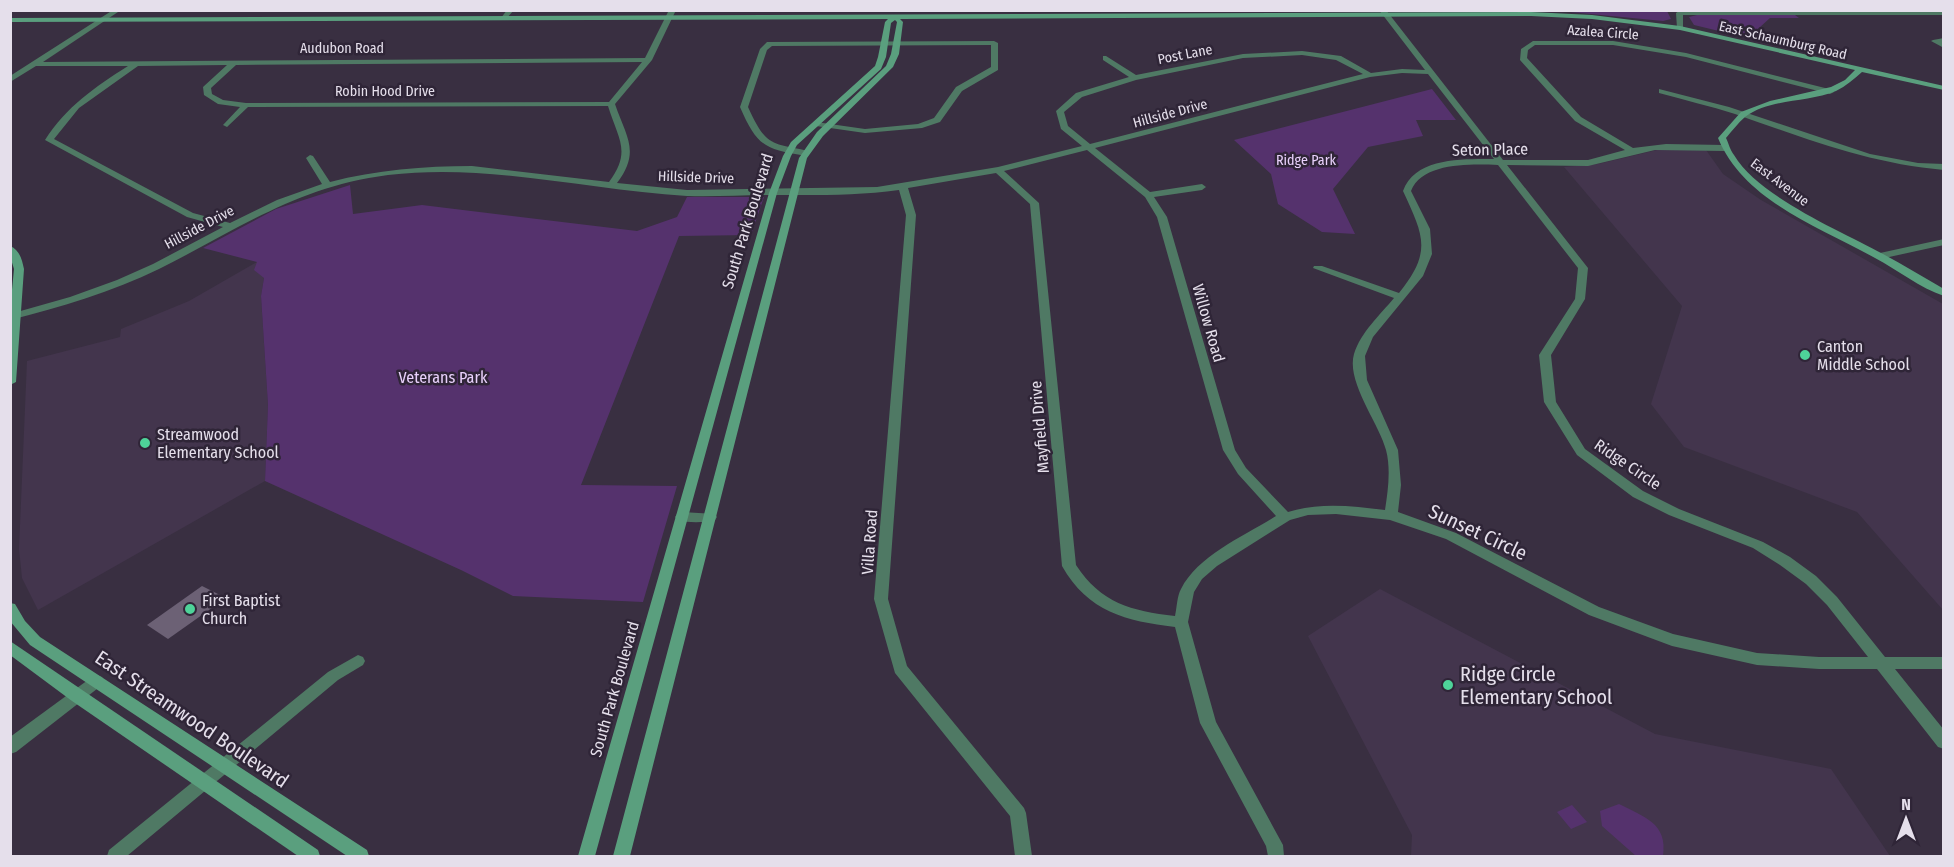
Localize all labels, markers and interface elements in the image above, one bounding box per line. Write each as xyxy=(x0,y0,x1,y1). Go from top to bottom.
street label: East Schaumburg Road xyxy=(1717,18,1848,63)
street label: Azalea Circle xyxy=(1567,22,1639,43)
street label: Audubon Road xyxy=(300,40,384,57)
street label: Post Lane xyxy=(1156,41,1214,68)
street label: Robin Hood Drive xyxy=(335,83,435,100)
street label: Hillside Drive xyxy=(1131,95,1209,132)
street label: Seton Place xyxy=(1452,139,1528,160)
street label: South Park Boulevard xyxy=(718,151,777,291)
park label: Ridge Park xyxy=(1276,152,1337,169)
street label: East Avenue xyxy=(1747,155,1812,210)
street label: Hillside Drive xyxy=(658,168,734,187)
street label: Hillside Drive xyxy=(162,202,237,253)
street label: Willow Road xyxy=(1188,282,1229,364)
place label: Canton Middle School xyxy=(1817,337,1910,374)
marker: Canton Middle School xyxy=(1798,348,1812,362)
park label: Veterans Park xyxy=(399,368,488,387)
street label: Mayfield Drive xyxy=(1026,380,1053,474)
place label: Streamwood Elementary School xyxy=(157,425,279,462)
street label: Ridge Circle xyxy=(1591,435,1665,494)
marker: Streamwood Elementary School xyxy=(138,436,152,450)
street label: Sunset Circle xyxy=(1425,499,1531,565)
street label: Villa Road xyxy=(858,509,881,575)
place label: First Baptist Church xyxy=(202,591,281,628)
marker: First Baptist Church xyxy=(183,602,197,616)
street label: South Park Boulevard xyxy=(586,619,643,759)
street label: East Streamwood Boulevard xyxy=(91,645,293,793)
place label: Ridge Circle Elementary School xyxy=(1460,662,1612,709)
marker: Ridge Circle Elementary School xyxy=(1441,678,1455,692)
north arrow xyxy=(1876,789,1936,849)
text: N xyxy=(1901,795,1911,814)

